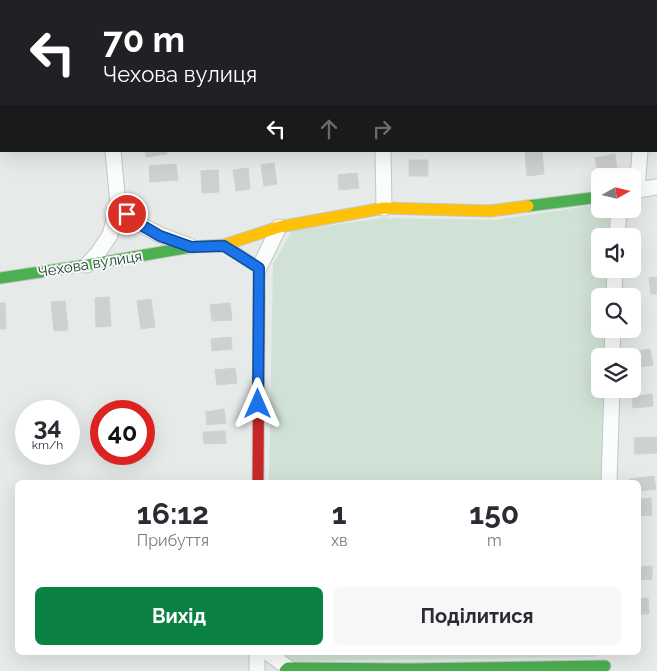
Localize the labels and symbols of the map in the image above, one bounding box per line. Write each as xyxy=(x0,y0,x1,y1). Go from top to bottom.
north arrow xyxy=(591,168,641,218)
pin xyxy=(106,193,148,235)
street label: Чехова вулиця xyxy=(37,247,143,281)
position arrow xyxy=(231,377,283,429)
speed limit sign: 40 xyxy=(90,400,155,465)

